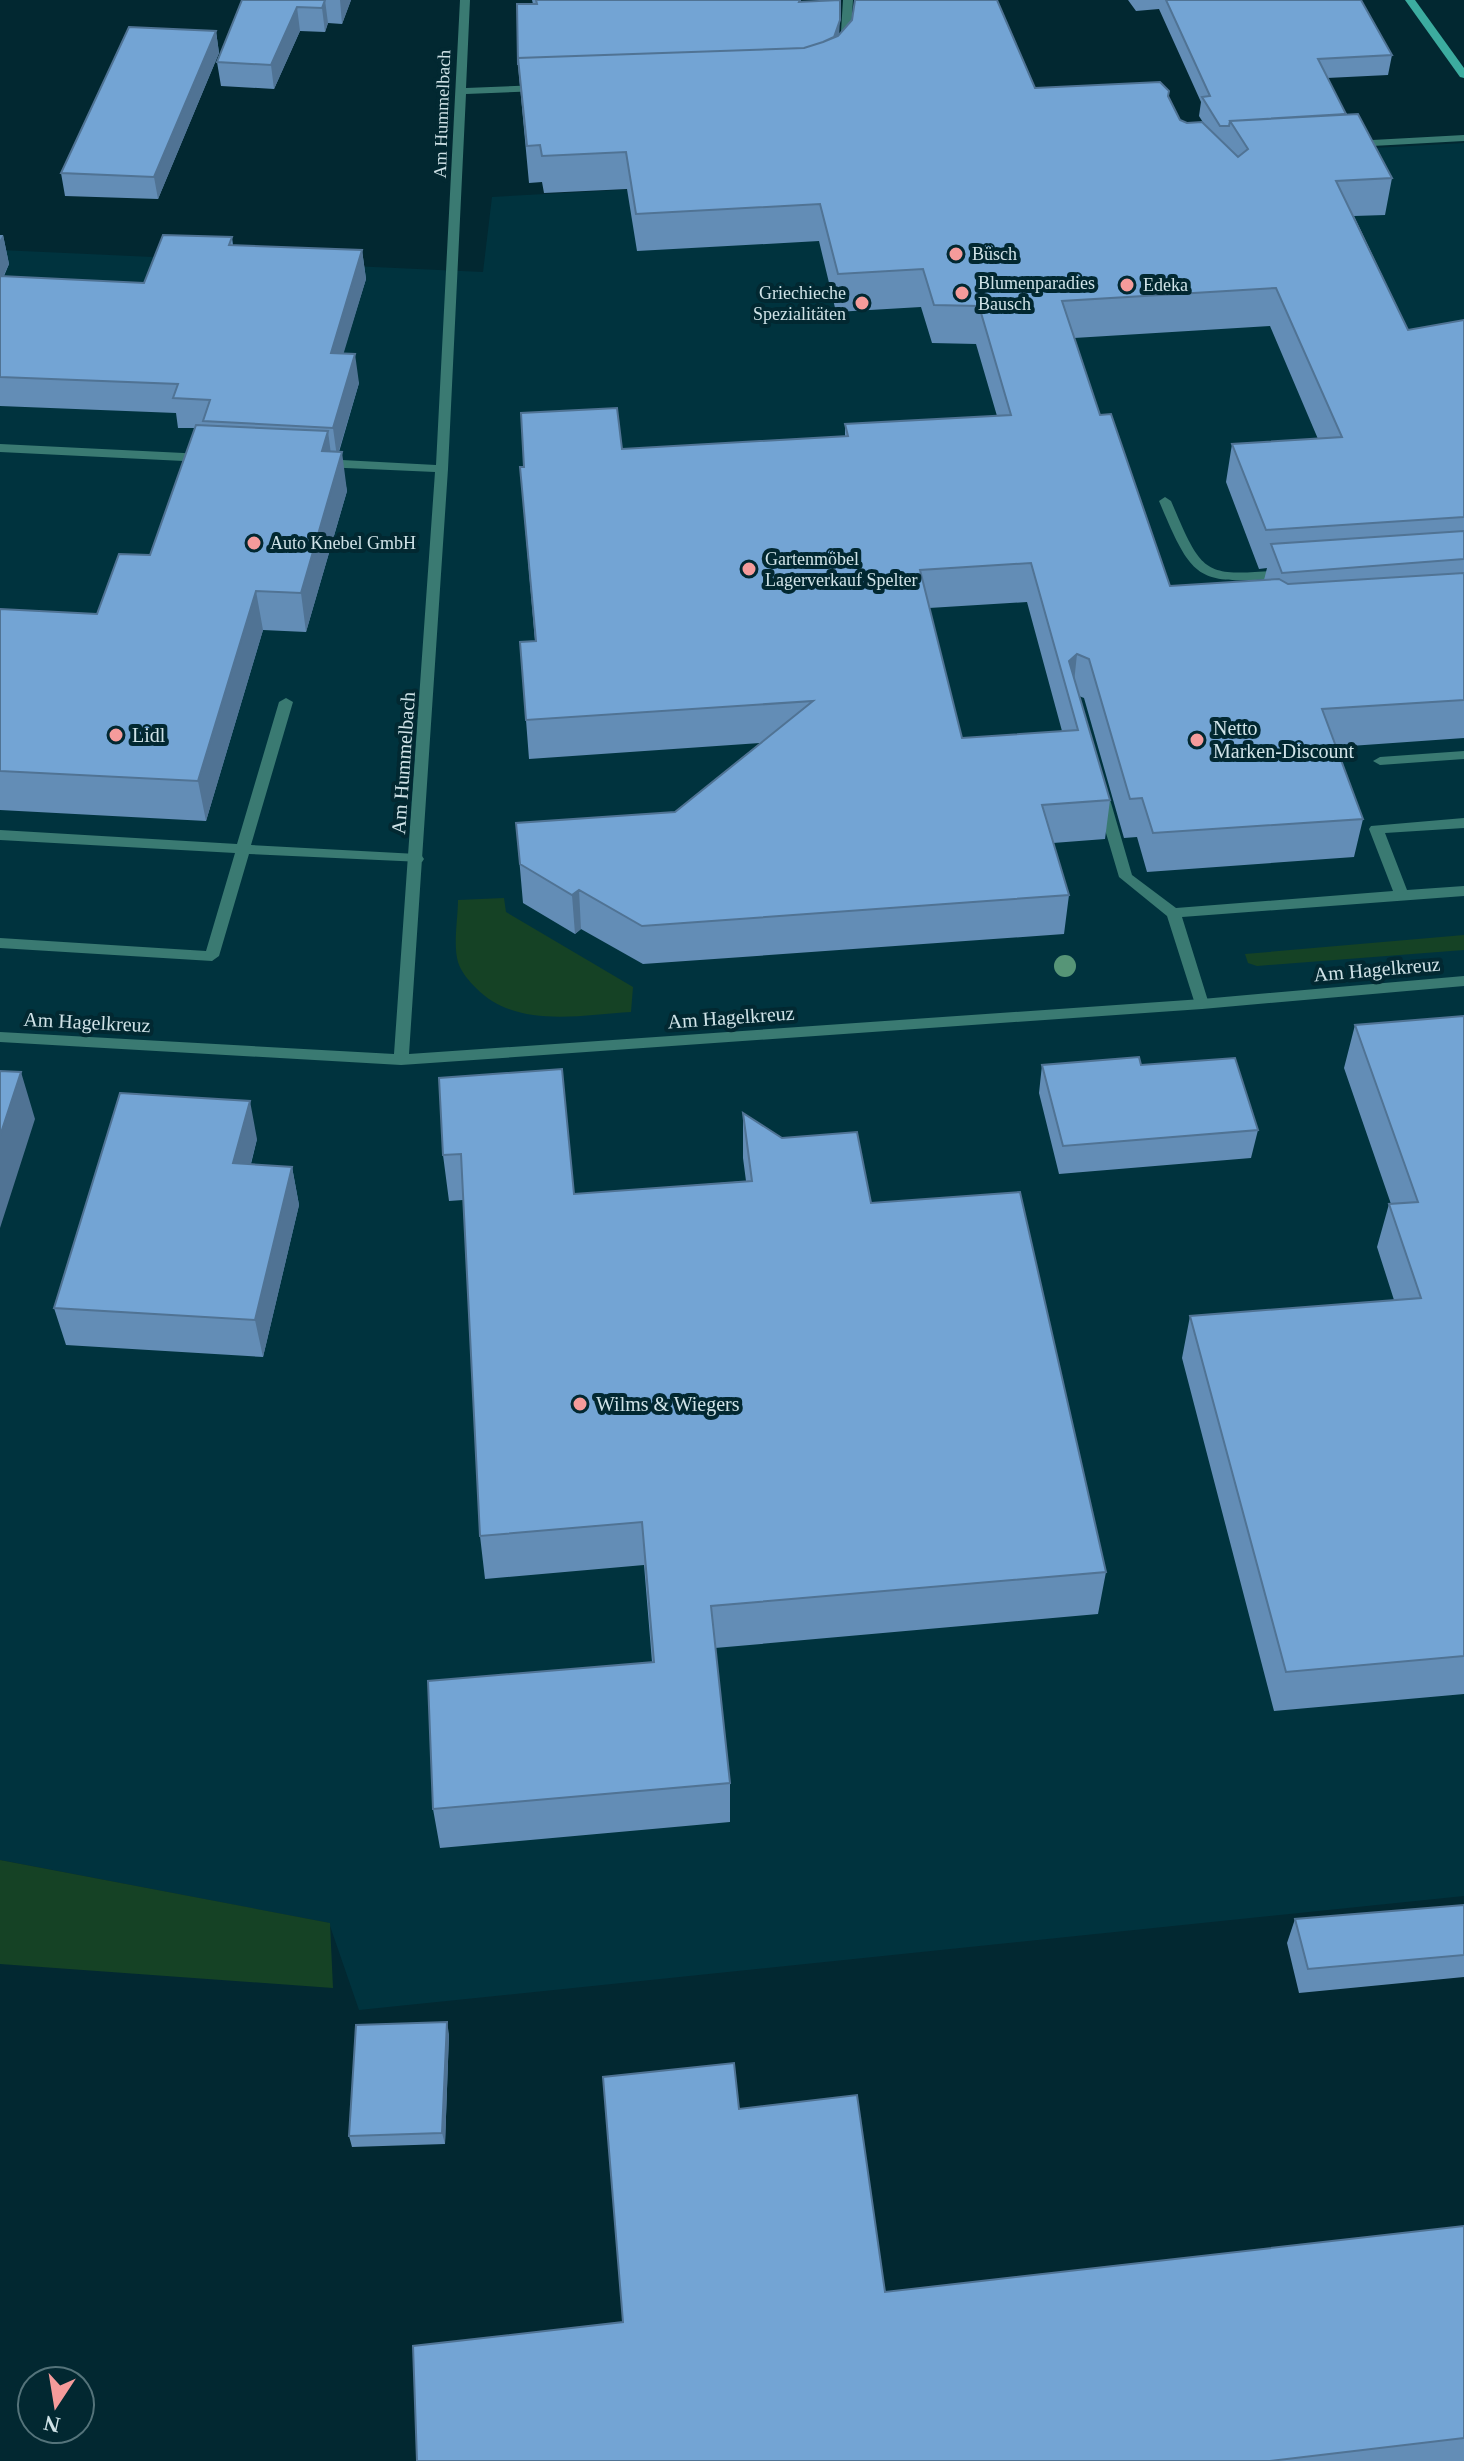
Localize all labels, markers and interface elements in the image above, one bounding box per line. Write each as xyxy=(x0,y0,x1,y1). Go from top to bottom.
street label: Am Hummelbach xyxy=(430,49,454,179)
place label: Büsch xyxy=(972,244,1017,264)
marker: Büsch xyxy=(947,245,965,263)
place label: Blumenparadies Bausch xyxy=(978,273,1095,314)
place label: Edeka xyxy=(1143,275,1188,295)
marker: Edeka xyxy=(1118,276,1136,294)
place label: Griechieche Spezialitäten xyxy=(753,283,846,324)
marker: Blumenparadies Bausch xyxy=(953,284,971,302)
marker: Griechieche Spezialitäten xyxy=(853,294,871,312)
place label: Auto Knebel GmbH xyxy=(270,533,416,553)
marker: Auto Knebel GmbH xyxy=(245,534,263,552)
place label: Gartenmöbel Lagerverkauf Spelter xyxy=(765,549,917,590)
marker: Gartenmöbel Lagerverkauf Spelter xyxy=(740,560,758,578)
street label: Am Hummelbach xyxy=(387,691,419,835)
place label: Netto Marken-Discount xyxy=(1213,717,1355,762)
place label: Lidl xyxy=(132,724,166,746)
marker: Lidl xyxy=(107,726,125,744)
marker: Netto Marken-Discount xyxy=(1188,731,1206,749)
street label: Am Hagelkreuz xyxy=(1313,952,1442,986)
street label: Am Hagelkreuz xyxy=(667,1002,795,1033)
street label: Am Hagelkreuz xyxy=(23,1008,151,1037)
place label: Wilms & Wiegers xyxy=(596,1393,740,1416)
marker: Wilms & Wiegers xyxy=(571,1395,589,1413)
north arrow xyxy=(16,2365,96,2445)
text: N xyxy=(41,2410,62,2438)

